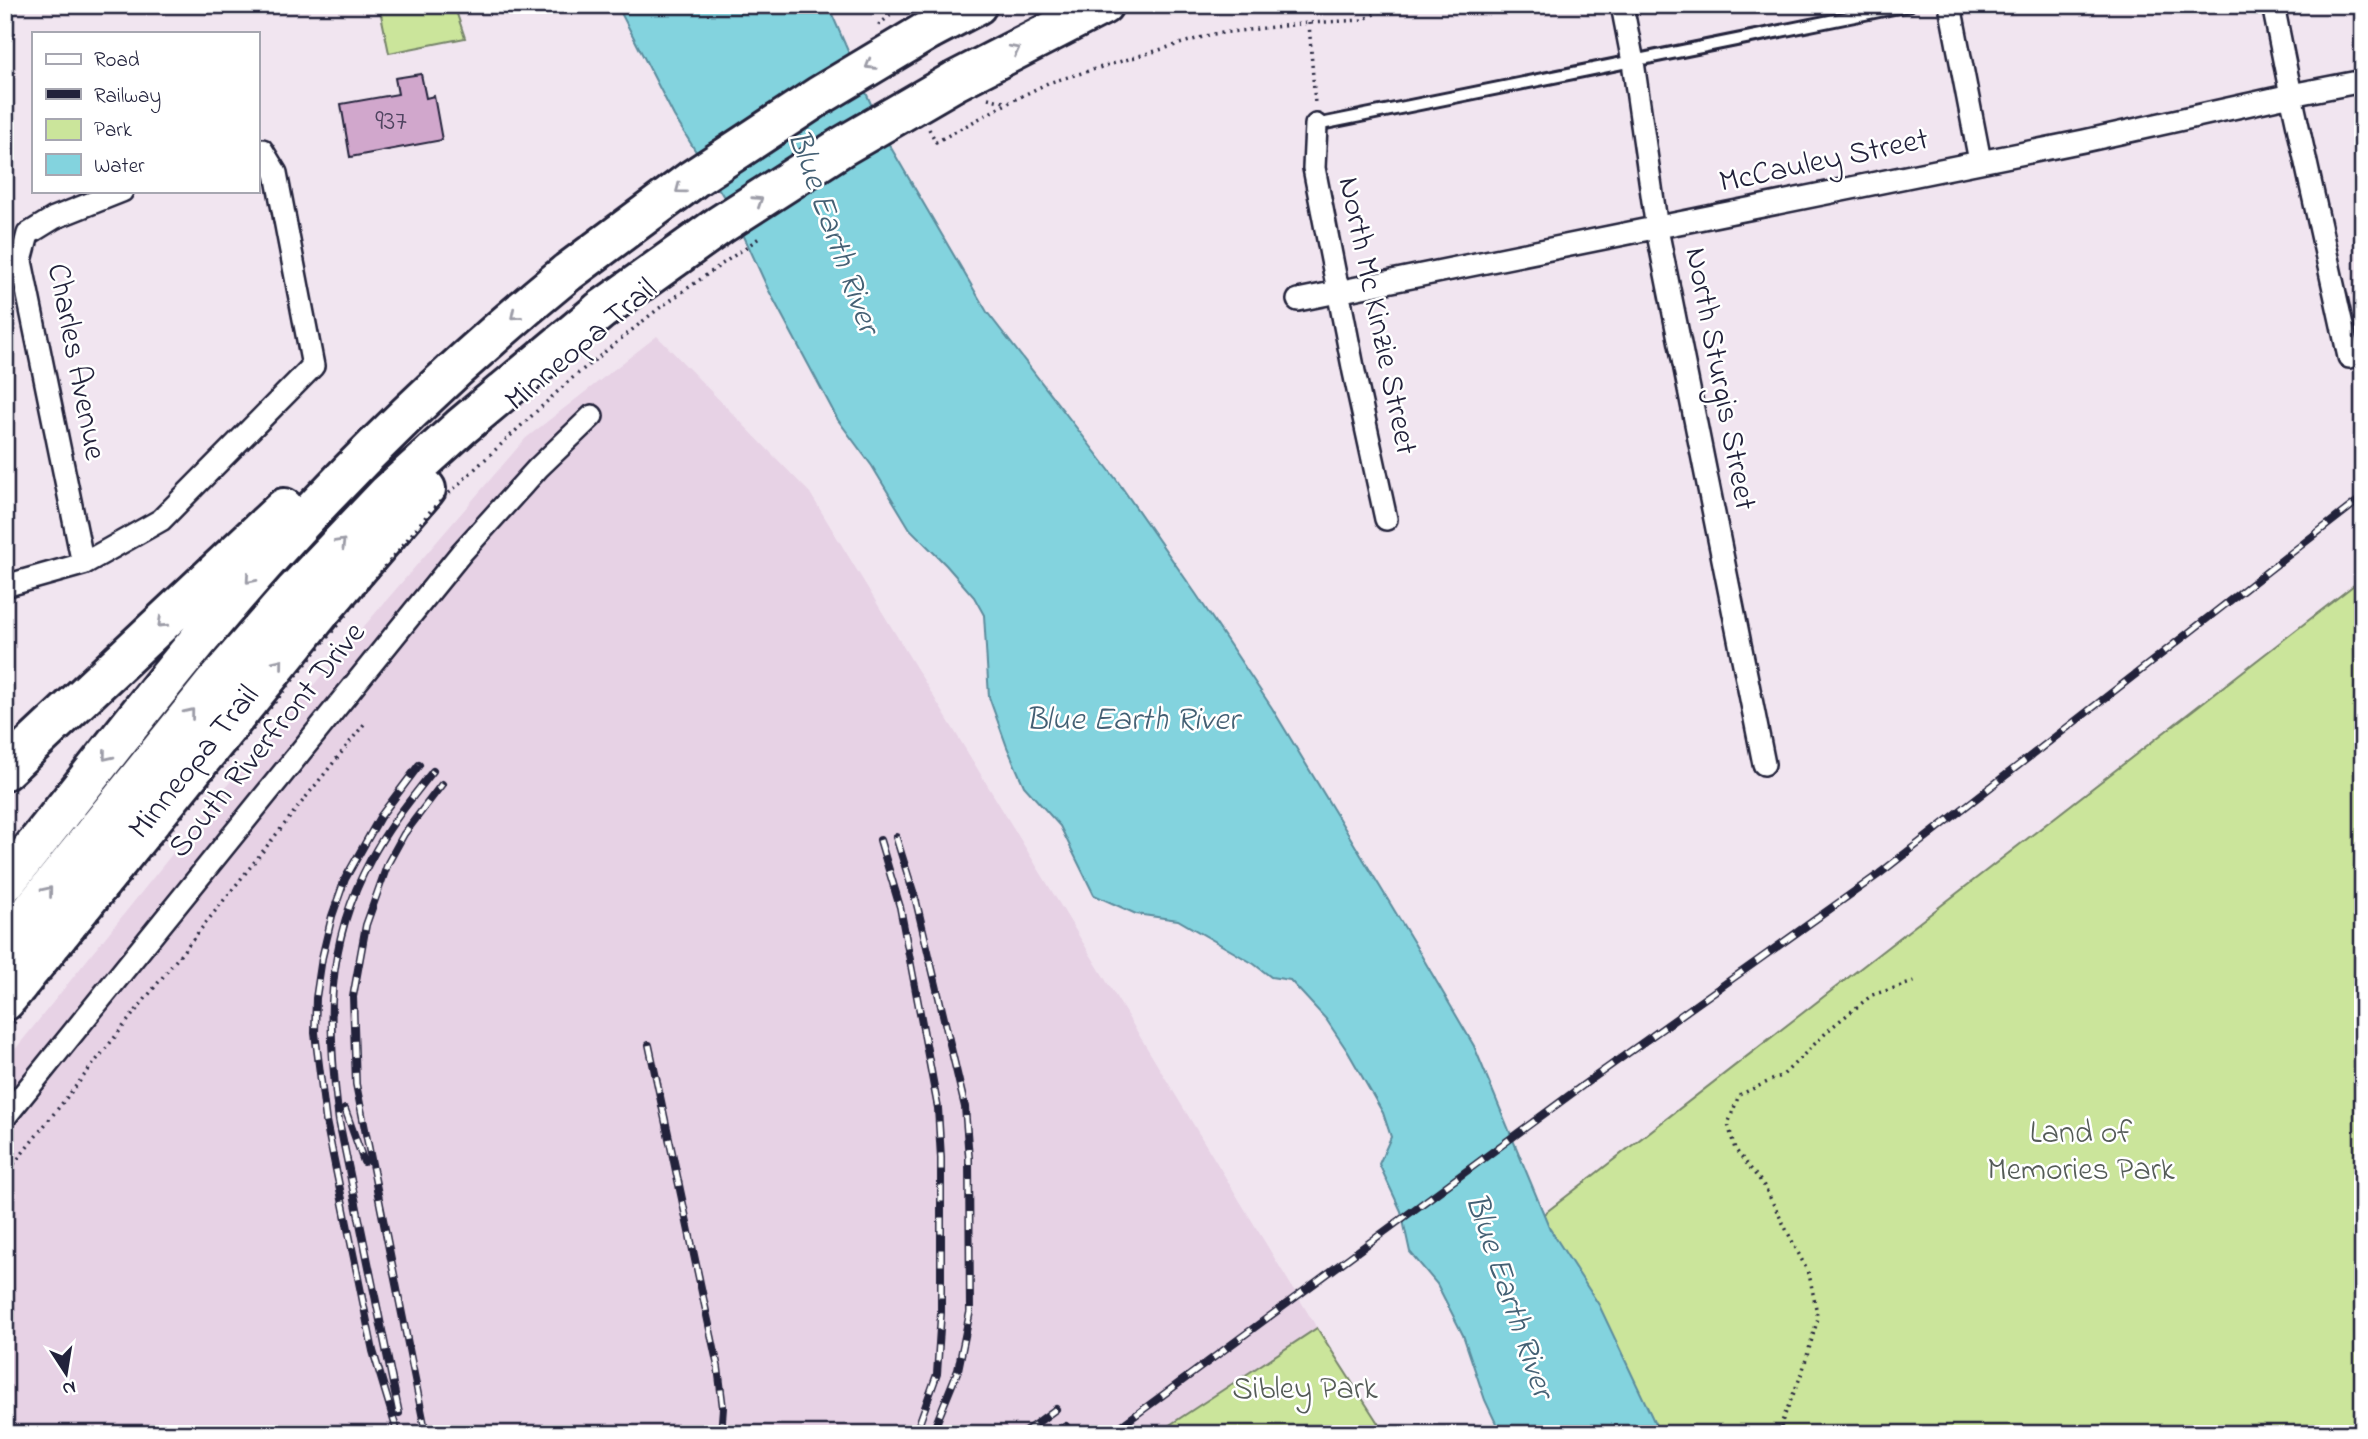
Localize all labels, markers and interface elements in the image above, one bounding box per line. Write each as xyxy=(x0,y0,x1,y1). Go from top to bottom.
legend xyxy=(32,32,259,192)
one-way arrow xyxy=(1008,45,1020,58)
text: Road xyxy=(94,46,140,76)
one-way arrow xyxy=(865,57,878,70)
text: Railway xyxy=(94,82,161,114)
house number: 937 xyxy=(375,102,407,143)
text: Park xyxy=(94,116,133,146)
street label: McCauley Street xyxy=(1715,117,1933,207)
water label: Blue Earth River xyxy=(773,123,892,344)
text: Water xyxy=(94,152,145,182)
street label: North Mc Kinzie Street xyxy=(1324,173,1428,460)
one-way arrow xyxy=(675,181,688,193)
one-way arrow xyxy=(750,197,763,209)
street label: North Sturgis Street xyxy=(1670,244,1768,515)
street label: Charles Avenue xyxy=(33,260,117,465)
street label: Minneopa Trail xyxy=(495,268,669,424)
one-way arrow xyxy=(511,307,524,319)
one-way arrow xyxy=(332,538,345,551)
one-way arrow xyxy=(246,571,258,584)
street label: South Riverfront Drive xyxy=(158,612,379,869)
one-way arrow xyxy=(157,615,170,627)
one-way arrow xyxy=(271,658,284,670)
street label: Minneopa Trail xyxy=(118,676,272,850)
water label: Blue Earth River xyxy=(1025,697,1243,745)
one-way arrow xyxy=(182,709,194,722)
one-way arrow xyxy=(102,748,115,760)
one-way arrow xyxy=(40,887,52,900)
park label: Land of Memories Park xyxy=(1987,1111,2176,1195)
water label: Blue Earth River xyxy=(1451,1187,1567,1408)
north arrow xyxy=(32,1338,102,1408)
park label: Sibley Park xyxy=(1232,1367,1379,1414)
text: N xyxy=(60,1373,78,1402)

